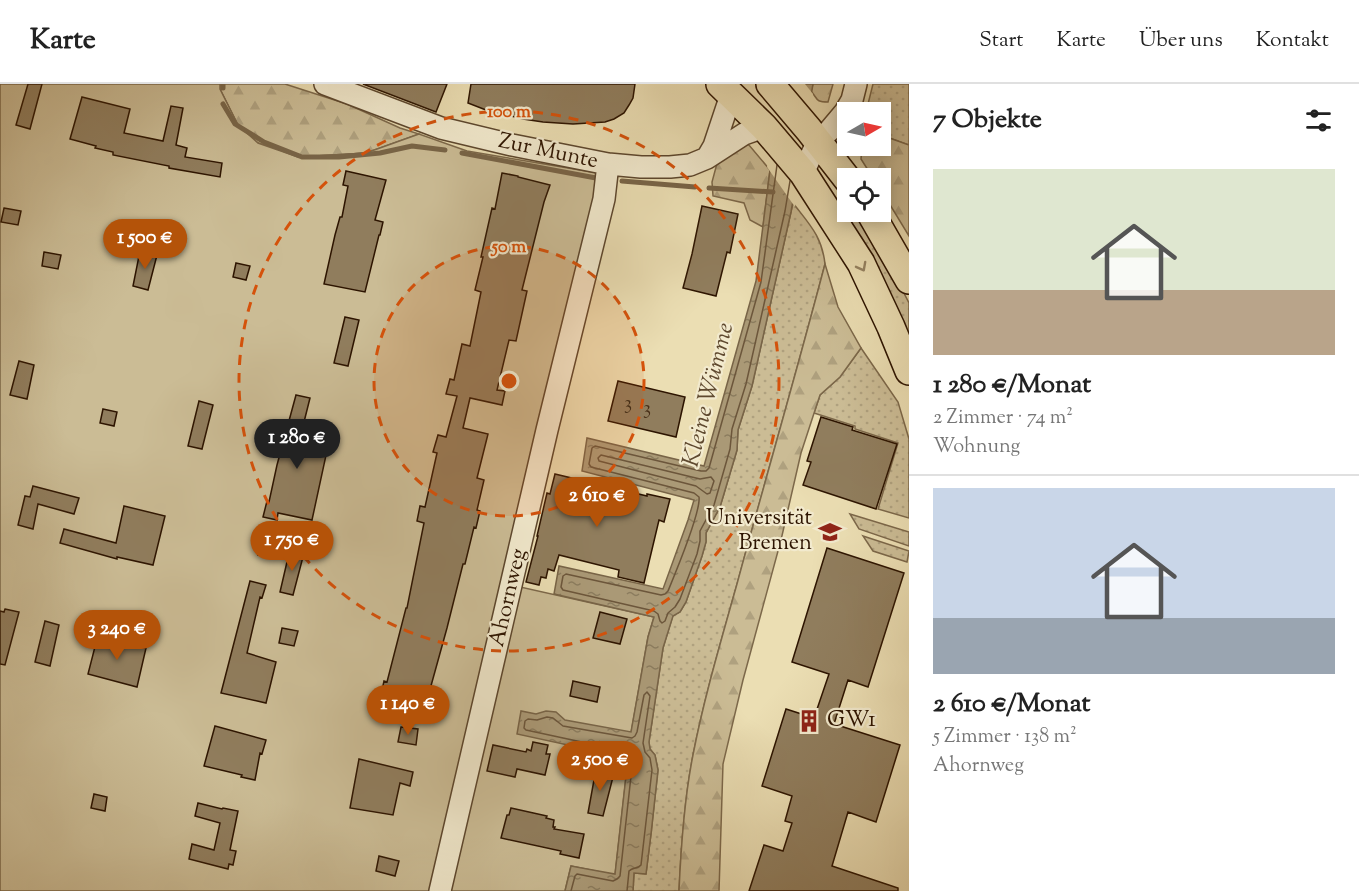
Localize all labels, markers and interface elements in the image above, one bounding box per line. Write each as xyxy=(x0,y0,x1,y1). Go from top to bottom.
text: Karte xyxy=(30,21,96,61)
text: Start xyxy=(979,26,1023,56)
text: Karte xyxy=(1056,26,1106,56)
text: Über uns xyxy=(1139,26,1223,56)
text: Kontakt xyxy=(1256,26,1329,56)
text: 100 m xyxy=(487,100,531,126)
north arrow xyxy=(837,102,891,156)
map controls xyxy=(837,102,891,222)
text: 7 Objekte xyxy=(933,102,1042,139)
icon: filters xyxy=(1302,104,1335,137)
street label: Zur Munte xyxy=(495,126,601,178)
button: locate xyxy=(837,168,891,222)
icon: home xyxy=(1080,208,1188,316)
pin: 1 500 € xyxy=(90,219,200,270)
text: 1 500 € xyxy=(117,224,173,253)
text: 50 m xyxy=(490,235,526,261)
one-way arrow xyxy=(855,260,866,271)
water label: Kleine Wümme xyxy=(675,319,743,471)
text: 1 280 €/Monat xyxy=(933,367,1091,404)
centre of rings xyxy=(499,371,519,391)
house number: 3 xyxy=(624,390,632,419)
house number: 3 xyxy=(643,395,651,424)
text: 2 Zimmer · 74 m² xyxy=(933,404,1073,433)
pin: 1 280 € xyxy=(242,419,352,470)
text: 1 280 € xyxy=(268,424,326,453)
text: Wohnung xyxy=(933,433,1020,462)
pin: 2 610 € xyxy=(542,477,652,528)
text: 2 610 € xyxy=(568,482,626,511)
place label: Universität Bremen xyxy=(706,503,812,560)
school or university icon: Universität Bremen xyxy=(817,519,843,545)
pin: 1 750 € xyxy=(237,521,347,572)
text: 1 750 € xyxy=(264,526,320,555)
icon: home xyxy=(1080,527,1188,635)
street label: Ahornweg xyxy=(482,545,536,650)
pin: 3 240 € xyxy=(62,610,172,661)
text: 3 240 € xyxy=(88,615,146,644)
pin: 1 140 € xyxy=(353,685,463,736)
text: 2 610 €/Monat xyxy=(933,686,1090,723)
text: 1 140 € xyxy=(381,690,435,719)
place label: GW1 xyxy=(827,705,876,737)
building icon: GW1 xyxy=(796,708,822,734)
text: 5 Zimmer · 138 m² xyxy=(933,723,1077,752)
pin: 2 500 € xyxy=(545,741,655,792)
text: 2 500 € xyxy=(571,746,629,775)
text: Ahornweg xyxy=(933,752,1024,781)

